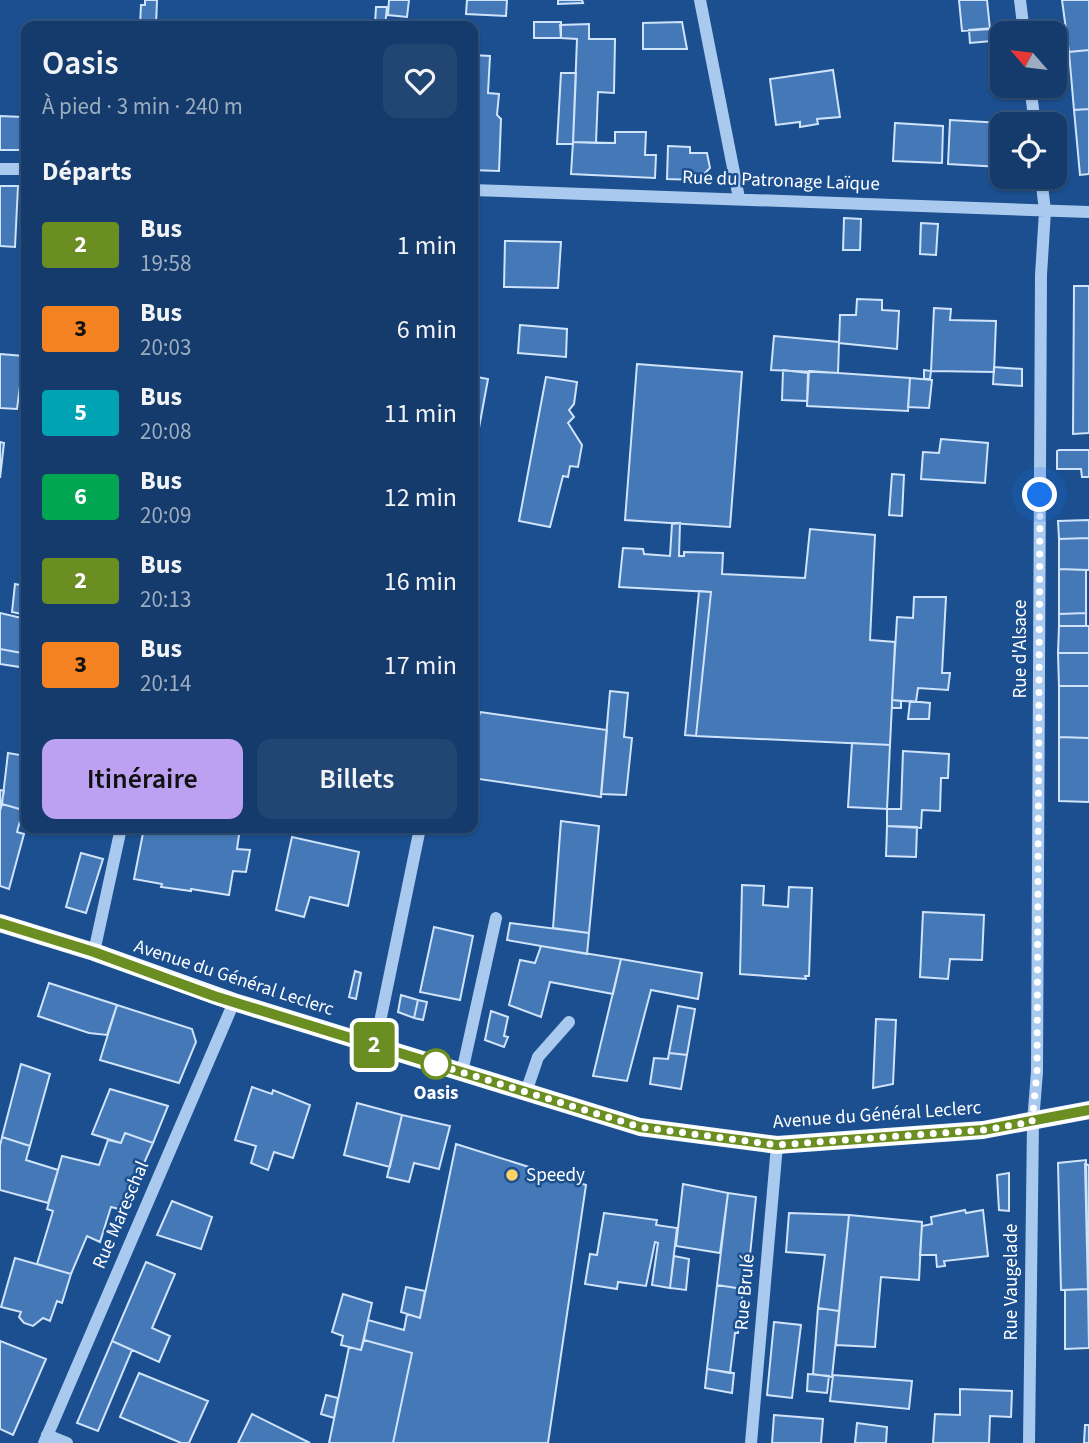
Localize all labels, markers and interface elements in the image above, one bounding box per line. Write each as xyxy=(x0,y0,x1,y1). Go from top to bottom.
north arrow xyxy=(990,21,1068,98)
map controls xyxy=(990,21,1067,189)
text: Oasis xyxy=(42,40,118,87)
button: heart xyxy=(383,44,457,118)
text: À pied · 3 min · 240 m xyxy=(42,90,243,123)
button: locate xyxy=(990,112,1067,189)
text: Départs xyxy=(42,153,132,190)
street label: Rue du Patronage Laïque xyxy=(682,164,880,198)
text: Bus xyxy=(140,210,182,247)
text: 2 xyxy=(74,227,87,262)
text: 1 min xyxy=(397,227,457,264)
text: 19:58 xyxy=(140,247,191,280)
text: Bus xyxy=(140,294,182,331)
text: 3 xyxy=(74,311,87,346)
text: 6 min xyxy=(397,311,457,348)
text: 20:03 xyxy=(140,331,191,364)
text: Bus xyxy=(140,378,182,415)
text: 5 xyxy=(74,395,87,430)
text: 11 min xyxy=(384,395,457,432)
text: 20:08 xyxy=(140,415,191,448)
text: Bus xyxy=(140,462,182,499)
your location xyxy=(1022,477,1057,512)
text: 6 xyxy=(74,479,87,514)
text: 12 min xyxy=(384,479,457,516)
text: 20:09 xyxy=(140,499,191,532)
text: Bus xyxy=(140,546,182,583)
text: 2 xyxy=(74,563,87,598)
text: 16 min xyxy=(384,563,457,600)
text: 20:13 xyxy=(140,583,191,616)
street label: Rue d'Alsace xyxy=(1007,600,1034,699)
text: Bus xyxy=(140,630,182,667)
text: 3 xyxy=(74,647,87,682)
text: 17 min xyxy=(384,647,457,684)
text: 20:14 xyxy=(140,667,191,700)
button: Itinéraire xyxy=(42,739,243,819)
button: Billets xyxy=(257,739,457,819)
street label: Avenue du Général Leclerc xyxy=(131,933,338,1023)
line badge: 2 xyxy=(351,1022,397,1068)
text: 2 xyxy=(368,1027,380,1062)
marker: Oasis xyxy=(421,1049,451,1079)
place label: Oasis xyxy=(413,1080,459,1107)
street label: Avenue du Général Leclerc xyxy=(772,1094,982,1136)
street label: Rue Mareschal xyxy=(86,1157,156,1273)
place label: Speedy xyxy=(526,1162,585,1189)
marker: Speedy xyxy=(504,1167,520,1183)
street label: Rue Vaugelade xyxy=(998,1224,1025,1340)
street label: Rue Brulé xyxy=(728,1253,762,1331)

